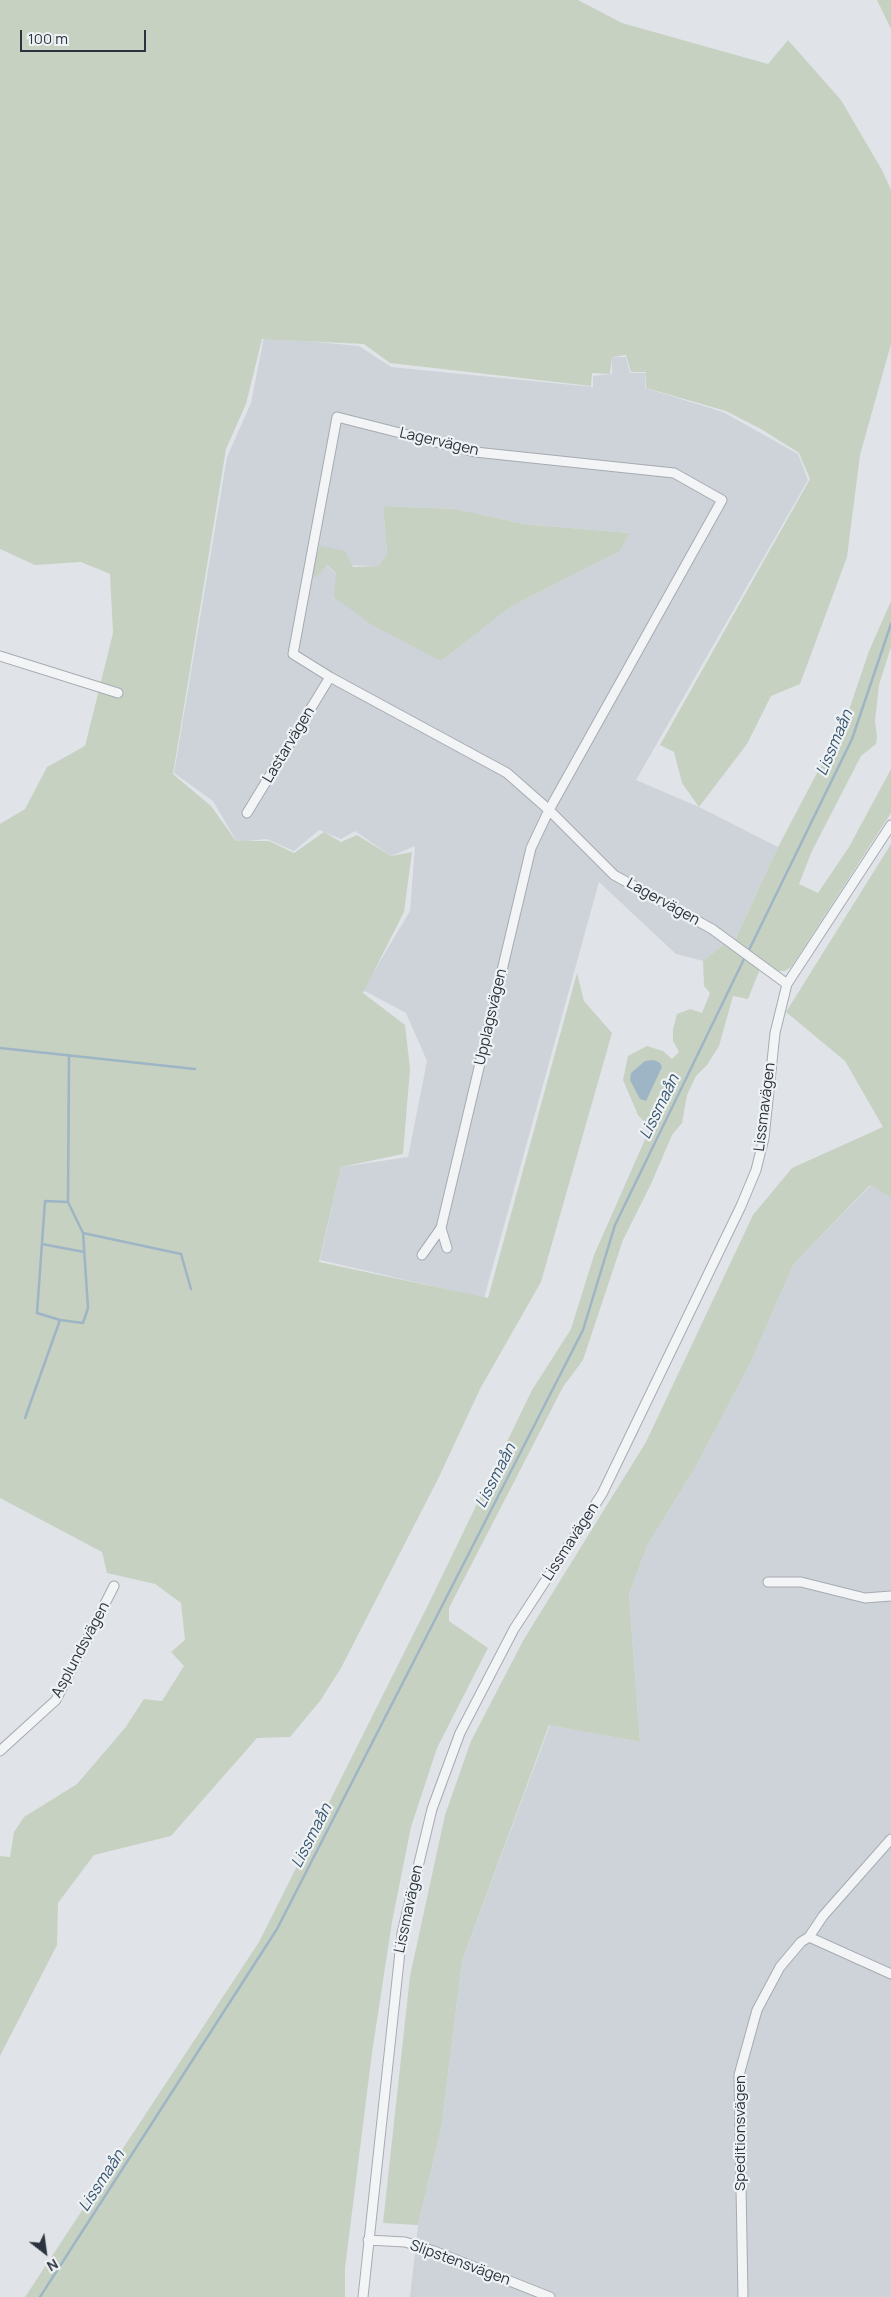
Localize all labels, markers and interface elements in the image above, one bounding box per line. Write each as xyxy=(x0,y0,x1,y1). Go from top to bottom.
scale bar xyxy=(22,20,149,52)
text: 100 m xyxy=(28,28,68,49)
street label: Lagervägen xyxy=(398,424,480,460)
street label: Lastarvägen xyxy=(259,704,319,786)
water label: Lissmaån xyxy=(813,707,857,779)
street label: Lagervägen xyxy=(623,875,703,929)
street label: Upplagsvägen xyxy=(471,967,511,1067)
street label: Lissmavägen xyxy=(751,1061,779,1153)
water label: Lissmaån xyxy=(636,1072,684,1142)
water label: Lissmaån xyxy=(472,1441,520,1511)
street label: Lissmavägen xyxy=(539,1500,603,1584)
street label: Asplundsvägen xyxy=(48,1599,114,1701)
water label: Lissmaån xyxy=(288,1801,336,1871)
street label: Lissmavägen xyxy=(391,1863,427,1955)
street label: Speditionsvägen xyxy=(732,2075,750,2191)
water label: Lissmaån xyxy=(75,2147,129,2215)
north arrow xyxy=(20,2227,70,2277)
street label: Slipstensvägen xyxy=(407,2237,513,2289)
text: N xyxy=(44,2255,62,2276)

